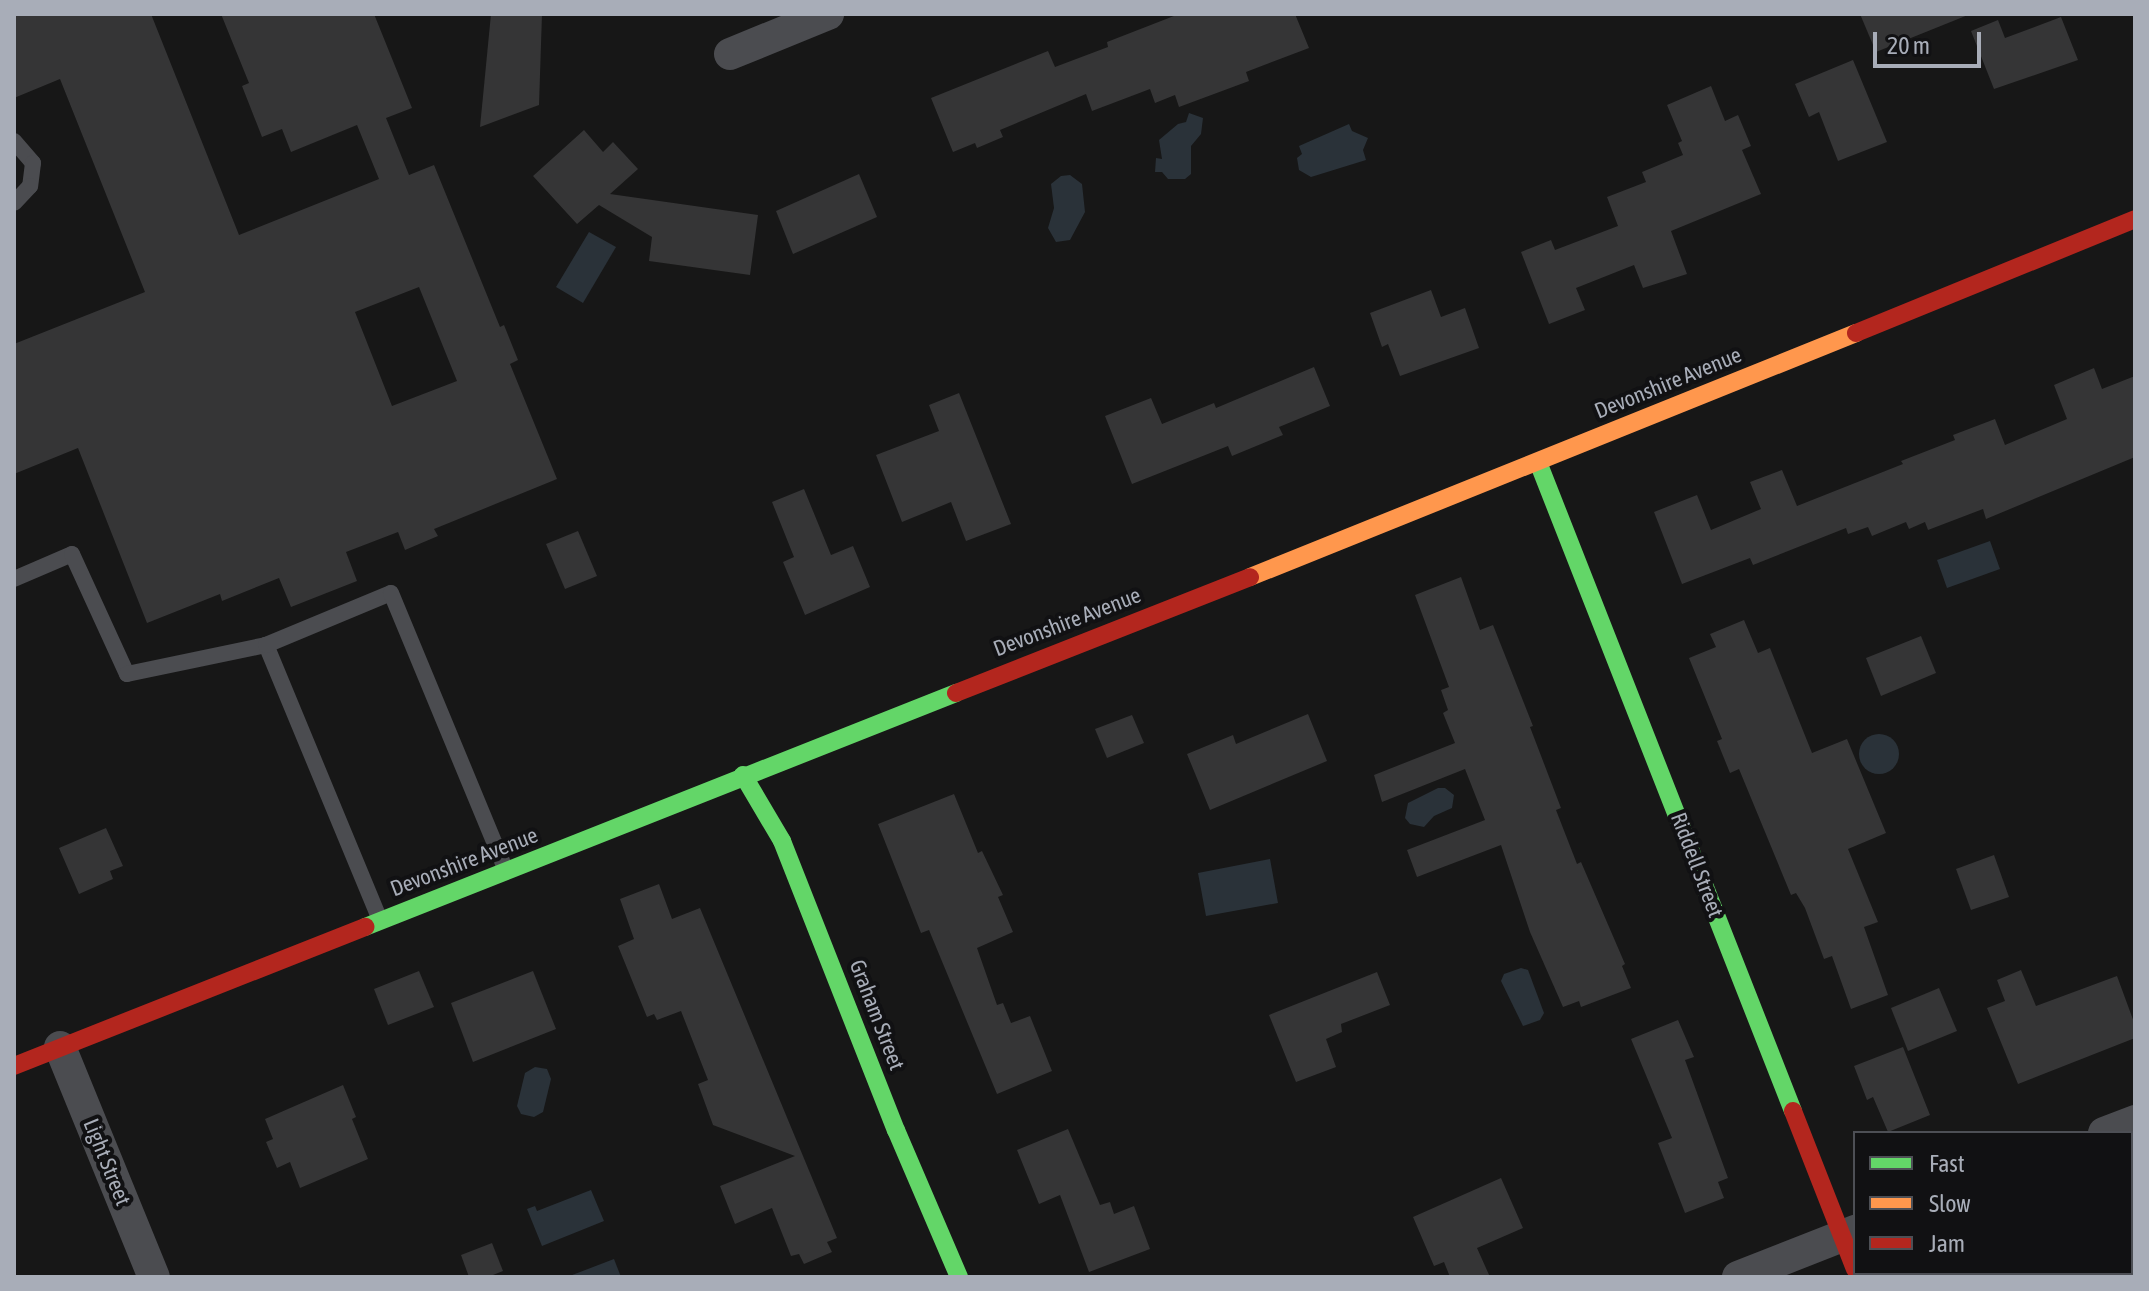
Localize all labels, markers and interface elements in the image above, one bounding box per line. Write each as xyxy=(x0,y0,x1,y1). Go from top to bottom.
scale bar xyxy=(1877,16,1985,66)
text: 20 m xyxy=(1887,32,1930,59)
street label: Devonshire Avenue xyxy=(1591,342,1745,424)
street label: Devonshire Avenue xyxy=(990,582,1144,662)
street label: Riddell Street xyxy=(1665,809,1729,921)
street label: Devonshire Avenue xyxy=(387,822,541,902)
street label: Graham Street xyxy=(844,956,910,1074)
street label: Light Street xyxy=(78,1115,136,1209)
legend xyxy=(1853,1131,2133,1275)
text: Fast xyxy=(1929,1150,1965,1177)
text: Slow xyxy=(1929,1190,1971,1217)
text: Jam xyxy=(1929,1230,1965,1257)

